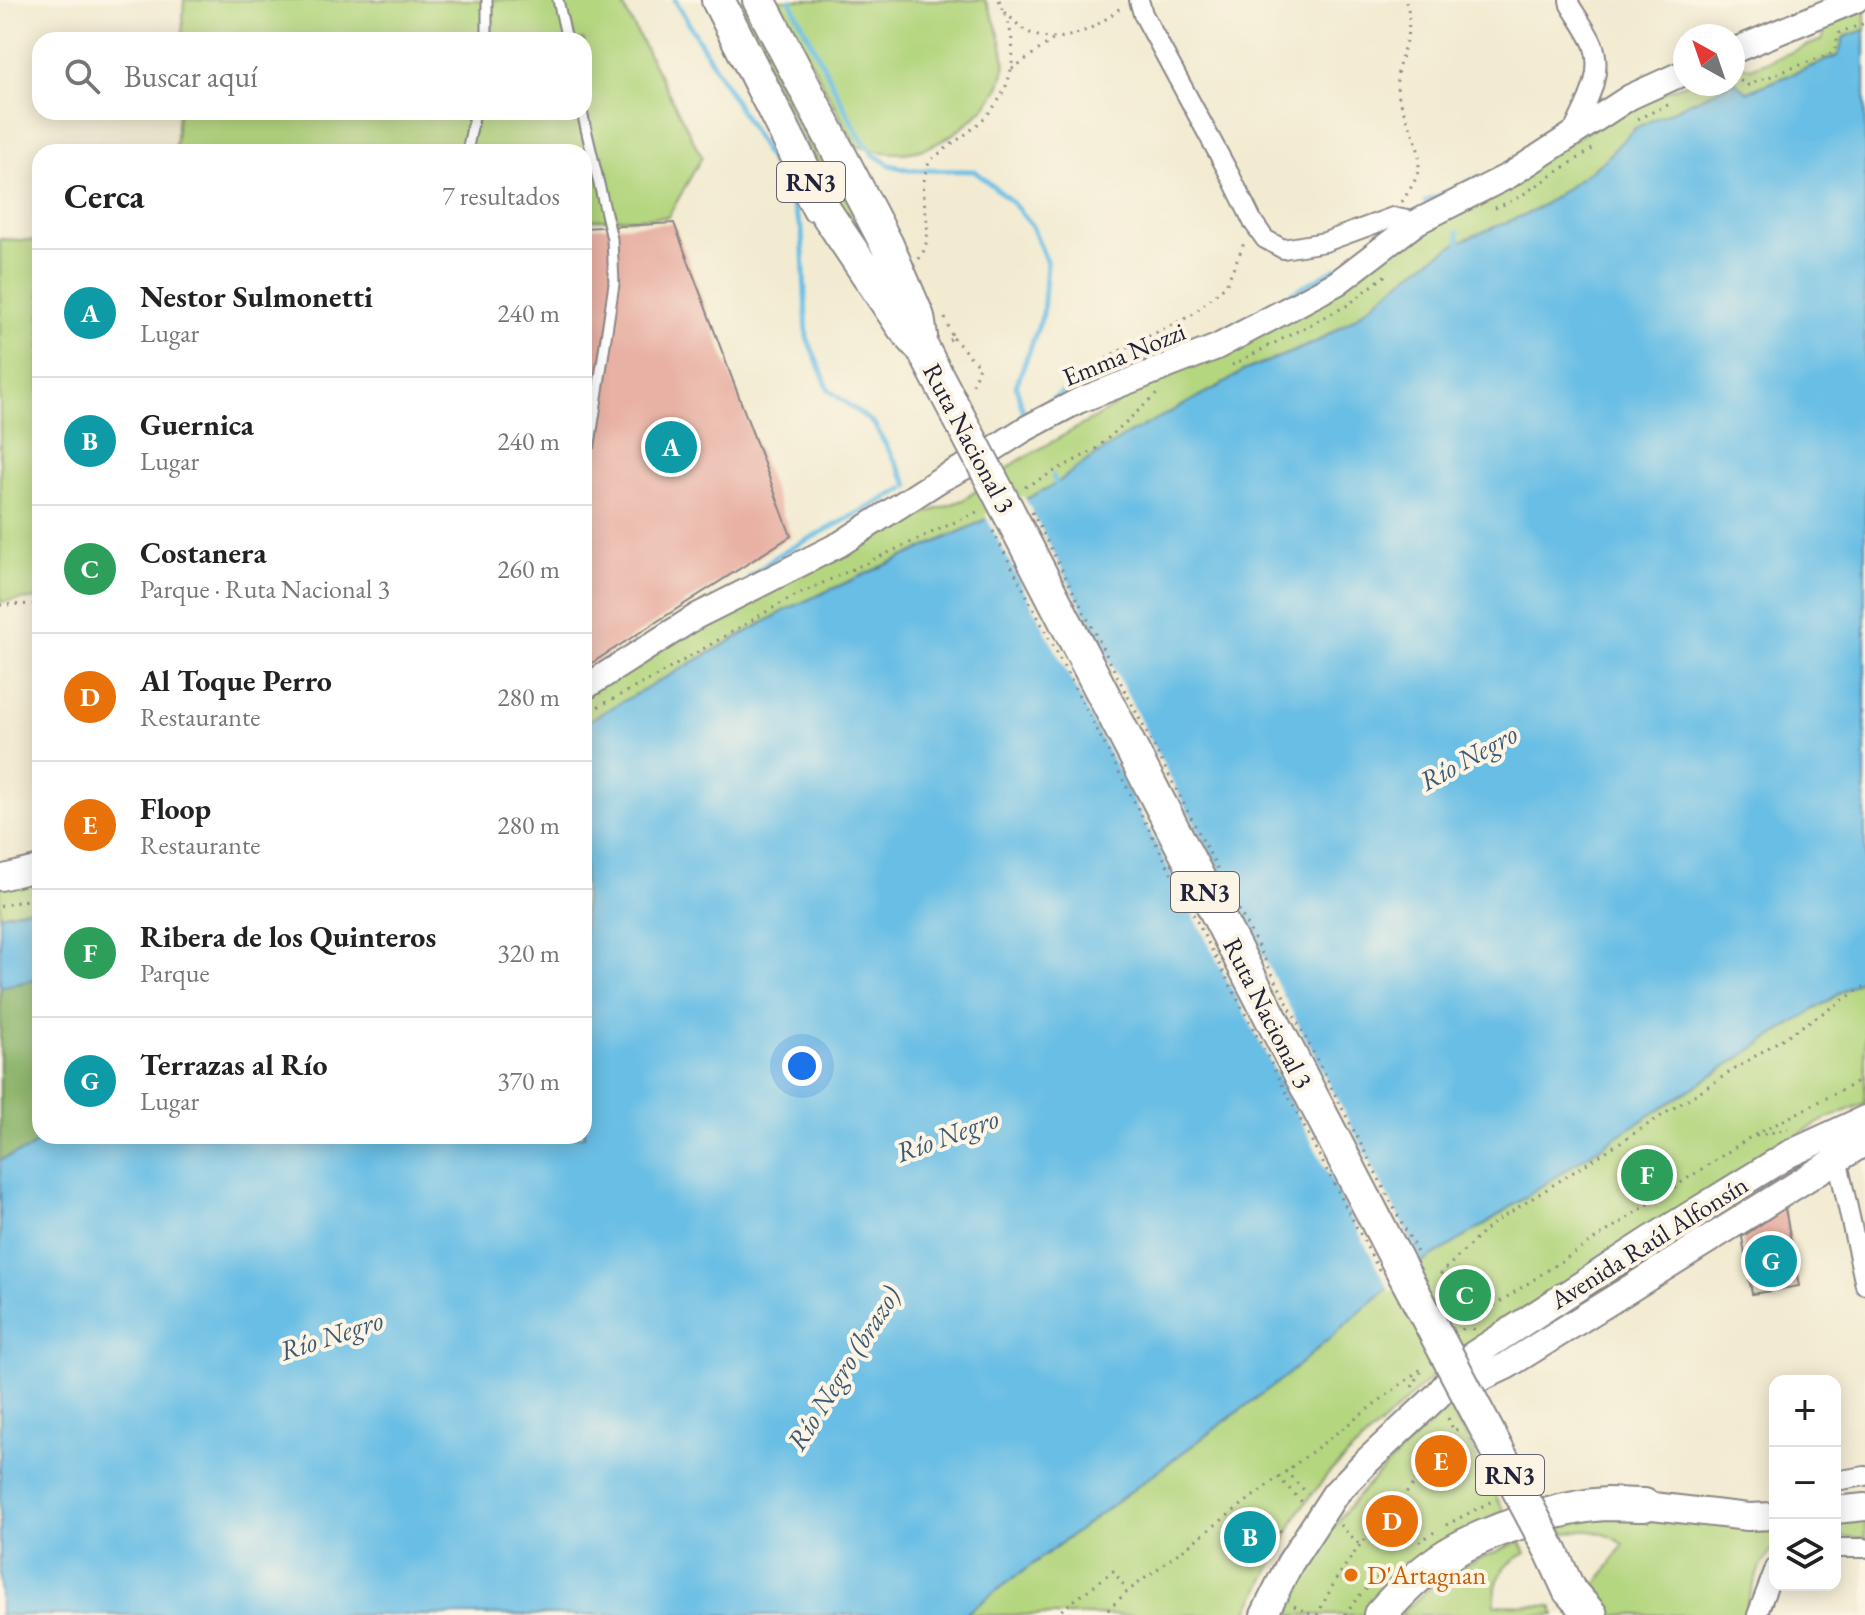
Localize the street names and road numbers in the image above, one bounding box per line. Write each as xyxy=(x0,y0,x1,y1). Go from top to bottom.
road number: RN3 xyxy=(777,162,845,202)
street label: Emma Nozzi xyxy=(1057,314,1191,394)
street label: Ruta Nacional 3 xyxy=(915,357,1023,519)
road number: RN3 xyxy=(1171,872,1239,912)
street label: Ruta Nacional 3 xyxy=(1215,932,1321,1094)
street label: Avenida Raúl Alfonsín xyxy=(1543,1167,1754,1317)
road number: RN3 xyxy=(1476,1455,1544,1495)

